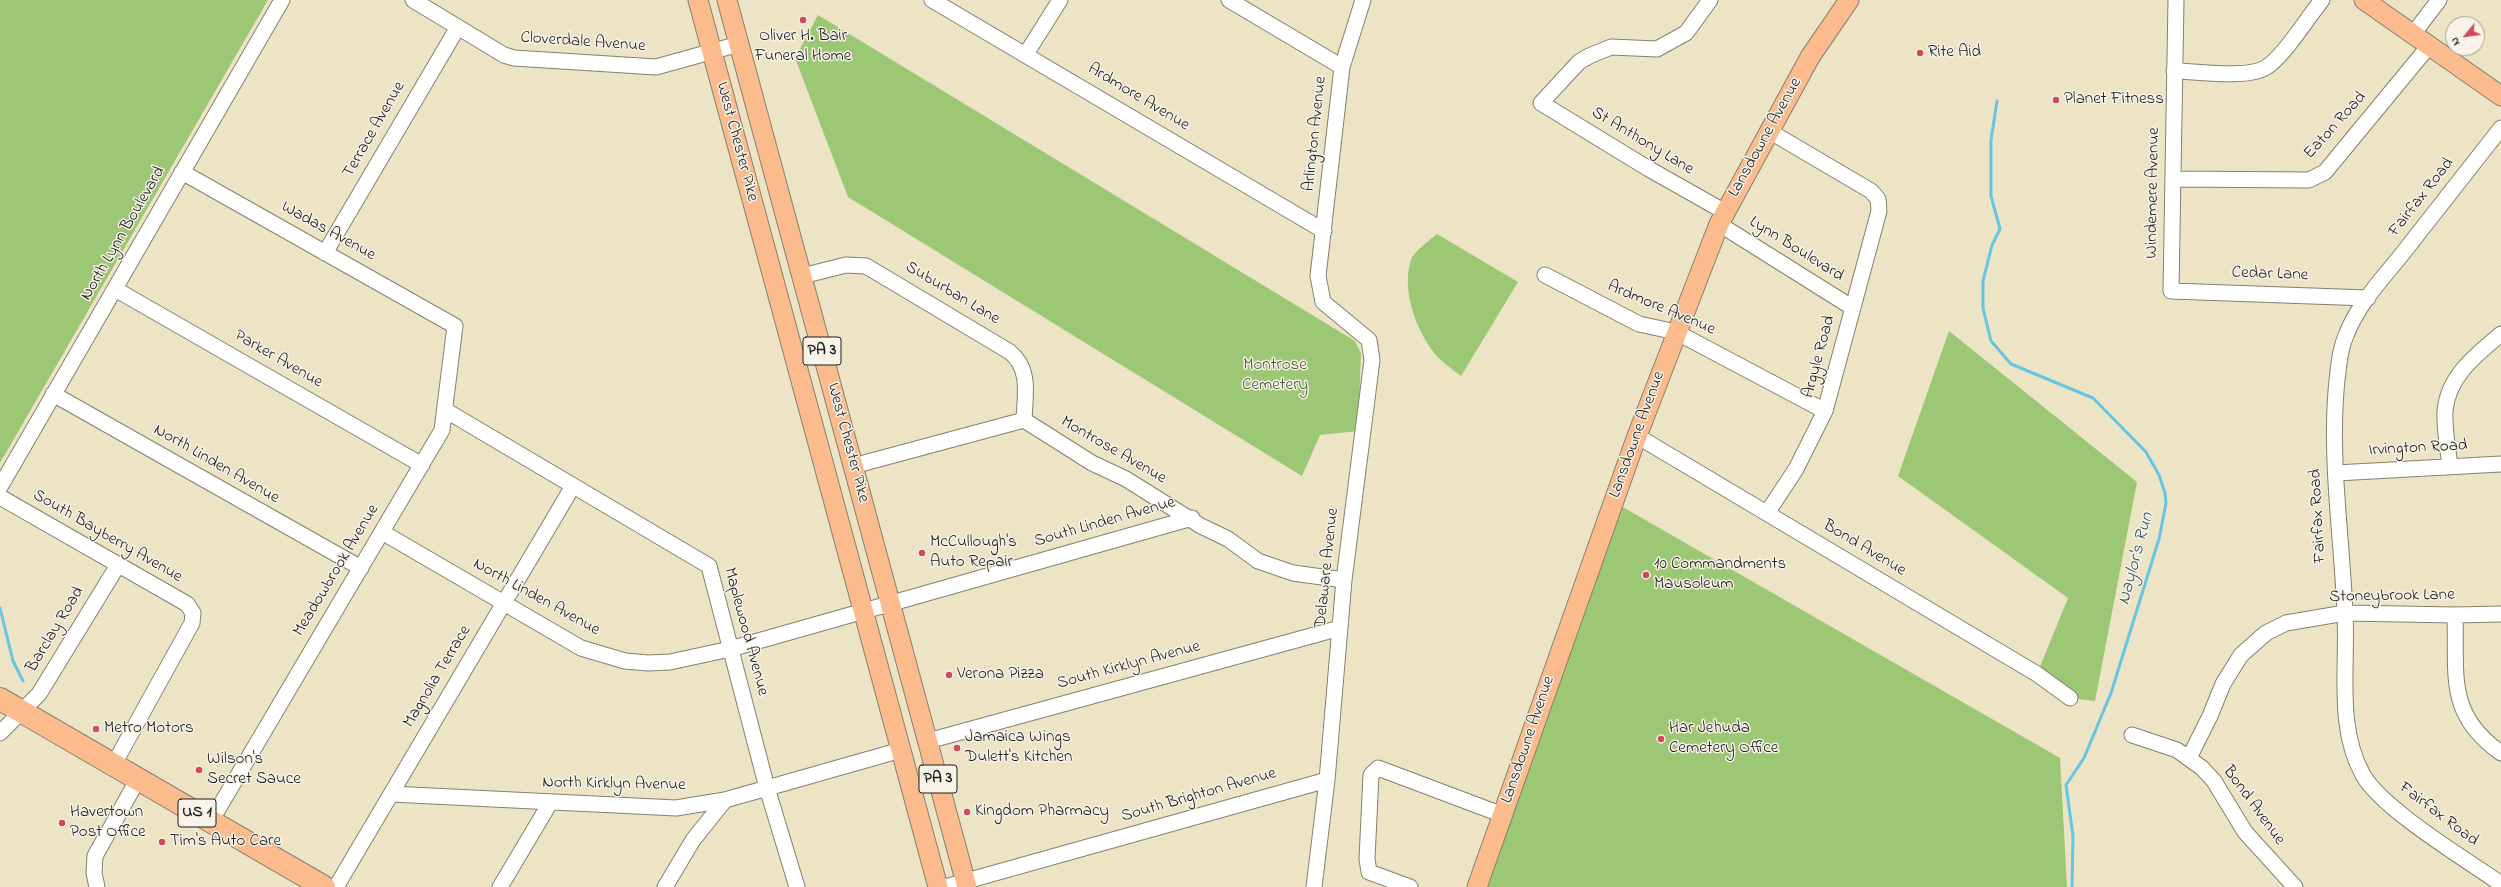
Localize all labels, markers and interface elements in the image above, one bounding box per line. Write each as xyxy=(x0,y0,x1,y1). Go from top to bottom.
marker: Oliver H. Bair Funeral Home xyxy=(798,15,808,25)
north arrow xyxy=(2445,16,2485,56)
place label: Oliver H. Bair Funeral Home xyxy=(755,27,851,67)
street label: Cloverdale Avenue xyxy=(520,28,646,58)
text: N xyxy=(2447,34,2464,48)
place label: Rite Aid xyxy=(1928,43,1981,63)
marker: Rite Aid xyxy=(1915,48,1925,58)
street label: Ardmore Avenue xyxy=(1083,60,1193,136)
street label: Arlington Avenue xyxy=(1300,75,1332,193)
street label: Lansdowne Avenue xyxy=(1725,75,1807,201)
street label: Terrace Avenue xyxy=(339,78,411,182)
street label: West Chester Pike xyxy=(710,80,762,204)
street label: Eaton Road xyxy=(2300,88,2372,164)
place label: Planet Fitness xyxy=(2064,90,2164,110)
marker: Planet Fitness xyxy=(2051,95,2061,105)
street label: St Anthony Lane xyxy=(1587,103,1697,181)
street label: Windemere Avenue xyxy=(2143,127,2165,259)
street label: Fairfax Road xyxy=(2385,155,2459,241)
street label: North Lynn Boulevard xyxy=(77,163,171,305)
street label: Wadas Avenue xyxy=(277,198,379,266)
street label: Lynn Boulevard xyxy=(1745,213,1847,287)
street label: Suburban Lane xyxy=(901,258,1003,330)
street label: Cedar Lane xyxy=(2231,263,2309,287)
street label: Ardmore Avenue xyxy=(1604,277,1718,341)
street label: Argyle Road xyxy=(1799,314,1841,400)
street label: Parker Avenue xyxy=(230,326,326,394)
road number: PA 3 xyxy=(803,337,841,365)
park label: Montrose Cemetery xyxy=(1242,356,1308,396)
street label: Lansdowne Avenue xyxy=(1606,369,1670,501)
street label: West Chester Pike xyxy=(821,381,873,505)
street label: Montrose Avenue xyxy=(1056,412,1170,490)
street label: North Linden Avenue xyxy=(149,421,283,509)
street label: Irvington Road xyxy=(2368,436,2468,462)
street label: Fairfax Road xyxy=(2306,468,2332,564)
street label: South Bayberry Avenue xyxy=(29,486,185,588)
street label: South Linden Avenue xyxy=(1032,493,1178,553)
street label: Meadowbrook Avenue xyxy=(290,501,384,641)
street label: Delaware Avenue xyxy=(1312,507,1344,629)
water label: Naylor's Run xyxy=(2114,511,2160,607)
street label: Bond Avenue xyxy=(1819,516,1909,582)
place label: McCullough's Auto Repair xyxy=(930,533,1017,573)
marker: McCullough's Auto Repair xyxy=(917,548,927,558)
street label: North Linden Avenue xyxy=(469,555,603,641)
place label: 10 Commandments Mausoleum xyxy=(1654,555,1786,595)
street label: Maplewood Avenue xyxy=(718,566,772,698)
marker: 10 Commandments Mausoleum xyxy=(1641,570,1651,580)
street label: Barclay Road xyxy=(22,584,90,676)
street label: Stoneybrook Lane xyxy=(2329,586,2455,608)
street label: Magnolia Terrace xyxy=(400,622,476,732)
street label: South Kirklyn Avenue xyxy=(1055,637,1203,695)
place label: Verona Pizza xyxy=(957,665,1044,685)
marker: Verona Pizza xyxy=(944,670,954,680)
street label: Lansdowne Avenue xyxy=(1498,674,1560,806)
place label: Metro Motors xyxy=(104,719,194,739)
place label: Har Jehuda Cemetery Office xyxy=(1669,719,1778,759)
marker: Metro Motors xyxy=(91,724,101,734)
place label: Jamaica Wings Dulett's Kitchen xyxy=(965,728,1072,768)
marker: Har Jehuda Cemetery Office xyxy=(1656,734,1666,744)
marker: Jamaica Wings Dulett's Kitchen xyxy=(952,743,962,753)
place label: Wilson's Secret Sauce xyxy=(207,750,301,790)
street label: Bond Avenue xyxy=(2217,762,2289,850)
street label: South Brighton Avenue xyxy=(1119,764,1279,828)
marker: Wilson's Secret Sauce xyxy=(194,765,204,775)
road number: PA 3 xyxy=(919,765,957,793)
street label: North Kirklyn Avenue xyxy=(542,774,686,796)
street label: Fairfax Road xyxy=(2394,778,2482,852)
road number: US 1 xyxy=(178,799,216,827)
place label: Kingdom Pharmacy xyxy=(975,802,1109,822)
place label: Havertown Post Office xyxy=(70,803,146,843)
marker: Kingdom Pharmacy xyxy=(962,807,972,817)
marker: Havertown Post Office xyxy=(57,818,67,828)
place label: Tim's Auto Care xyxy=(170,832,281,852)
marker: Tim's Auto Care xyxy=(157,837,167,847)

